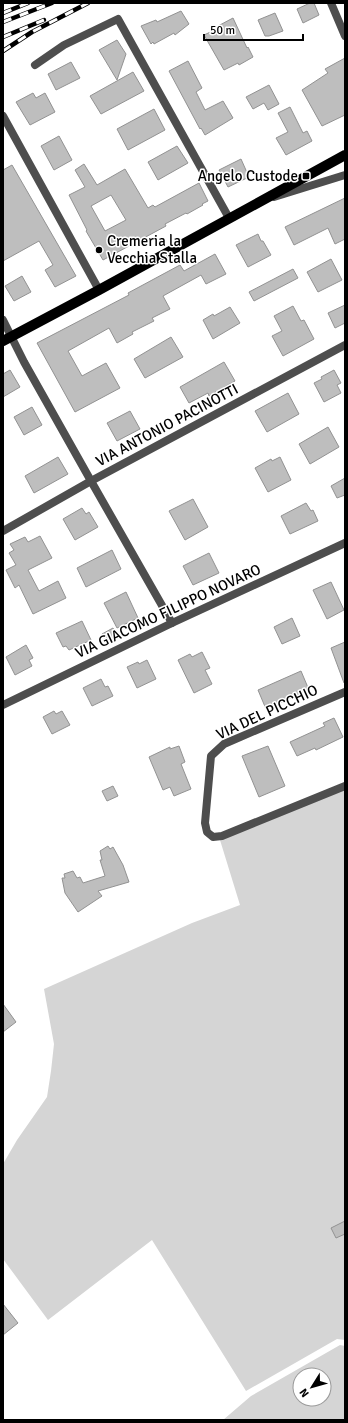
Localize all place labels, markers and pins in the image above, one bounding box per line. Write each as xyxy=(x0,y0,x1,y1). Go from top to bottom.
place label: Angelo Custode xyxy=(198,167,298,185)
marker: Angelo Custode xyxy=(301,171,311,181)
place label: Cremeria la Vecchia Stalla xyxy=(107,232,197,267)
marker: Cremeria la Vecchia Stalla xyxy=(94,245,104,255)

